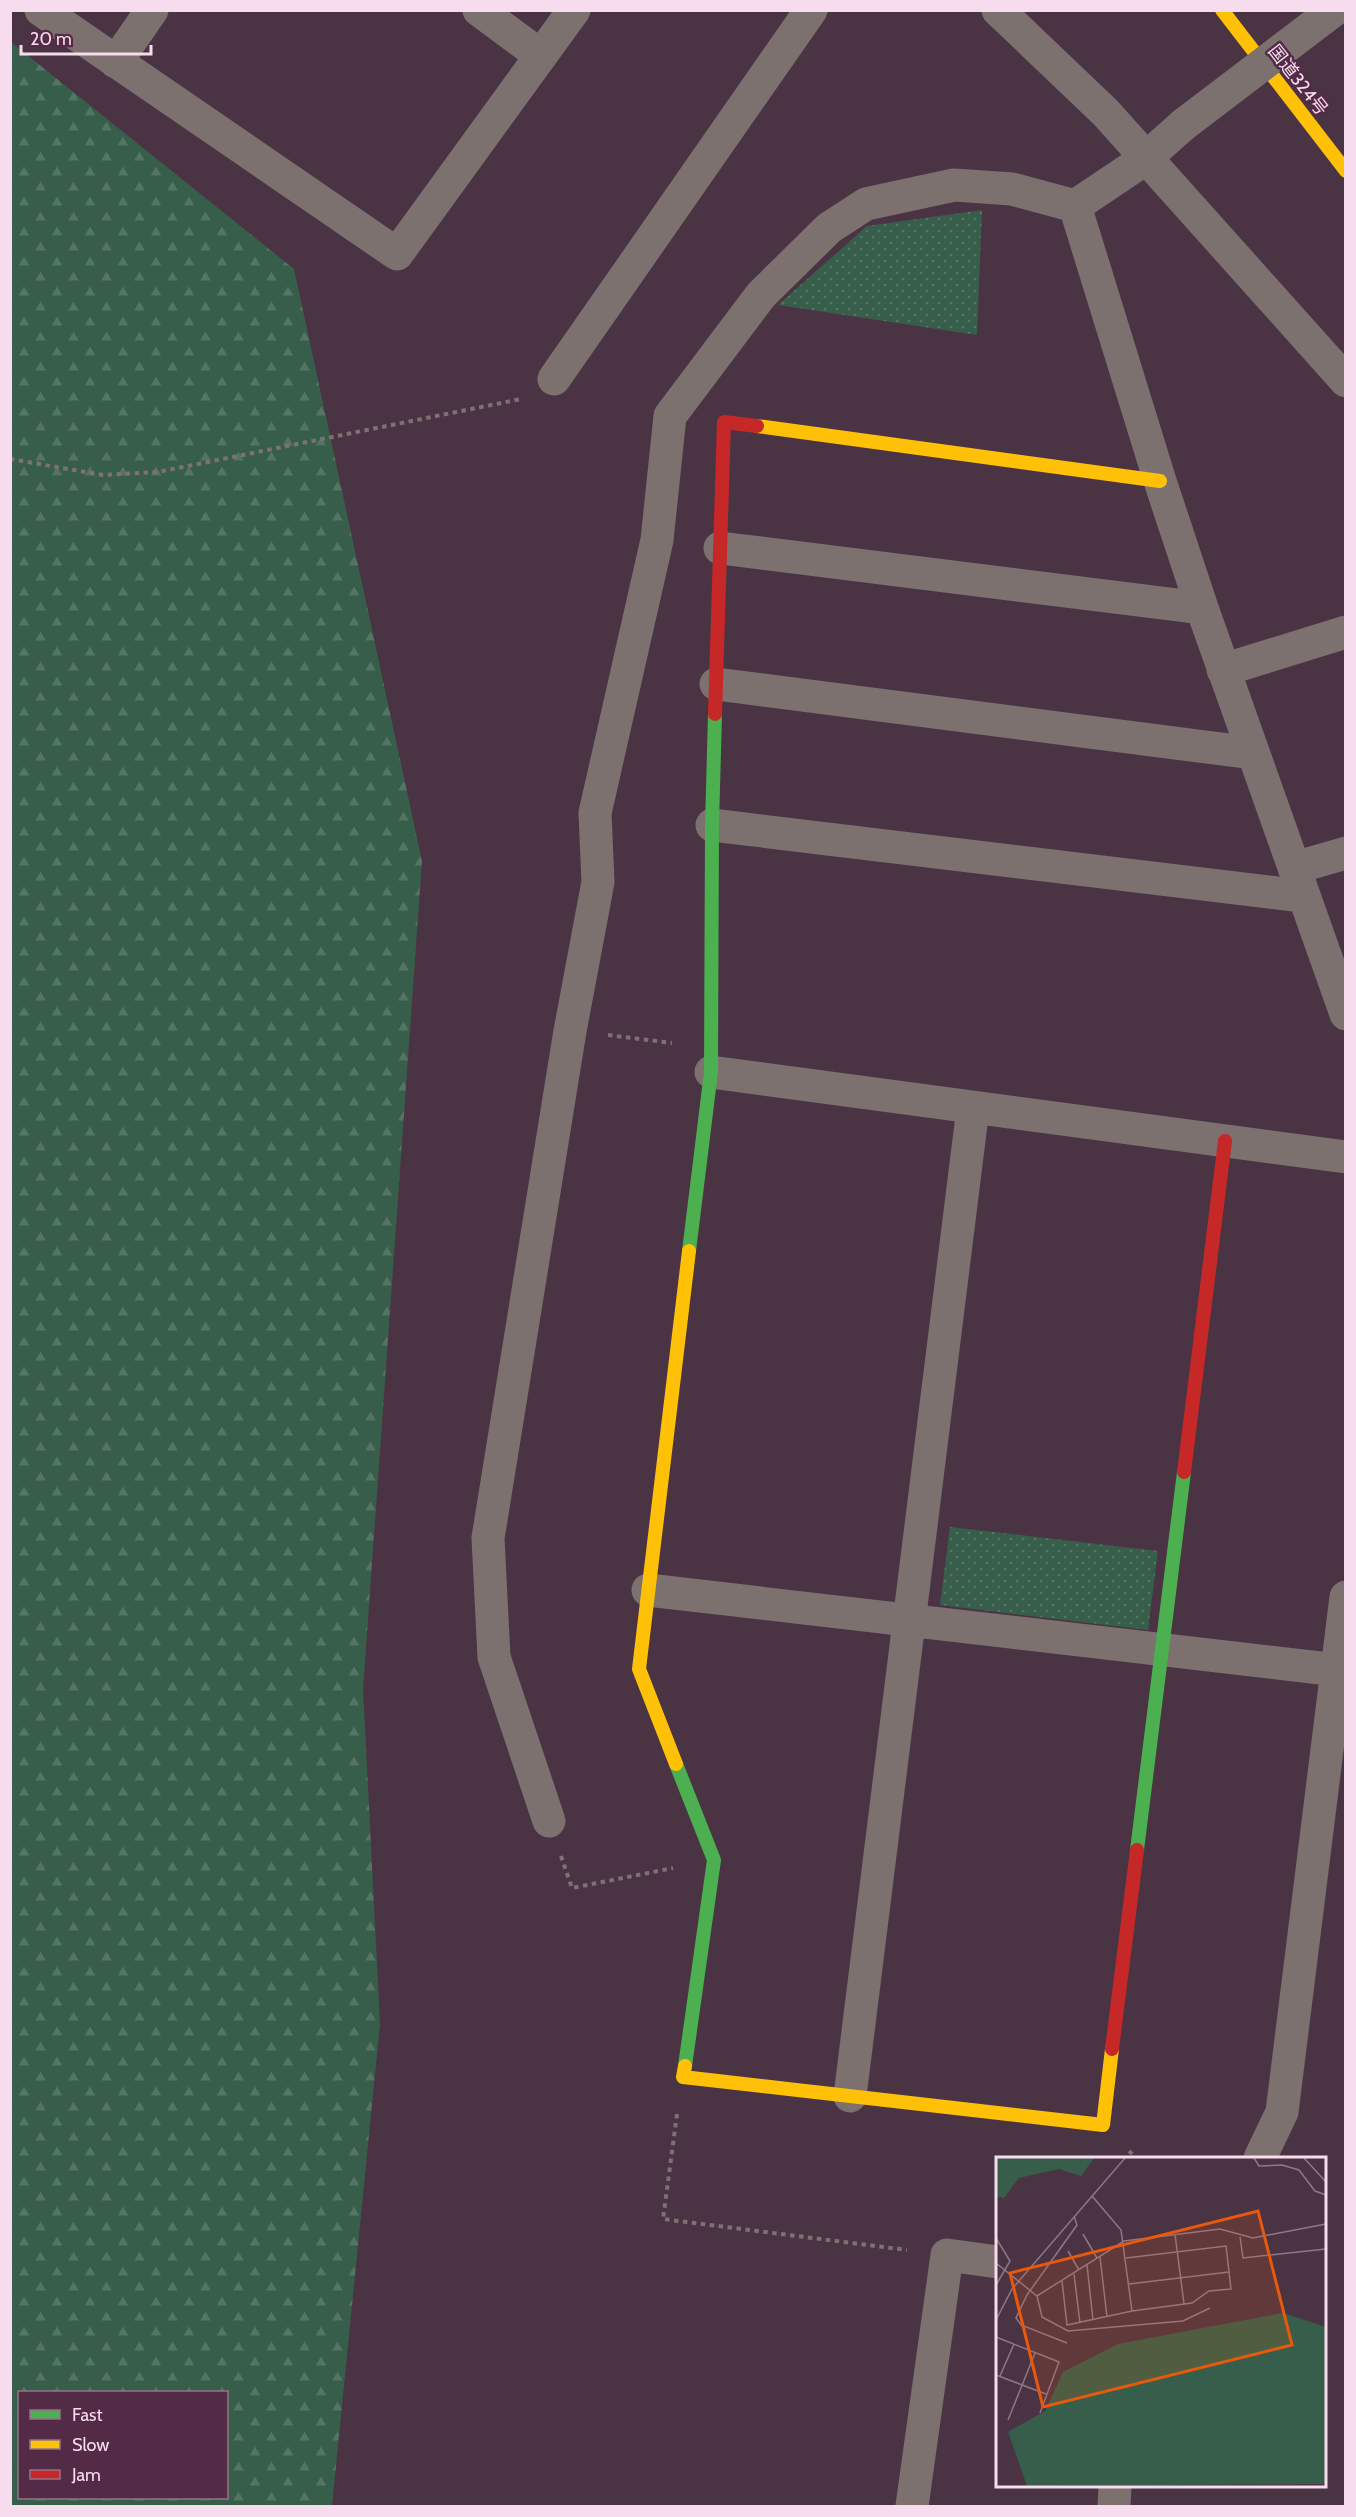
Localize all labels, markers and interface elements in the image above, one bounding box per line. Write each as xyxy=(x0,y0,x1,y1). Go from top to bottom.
scale bar xyxy=(21,18,152,56)
text: 20 m xyxy=(30,28,72,50)
street label: 国道324号 xyxy=(1264,40,1332,120)
inset map xyxy=(996,2157,1326,2487)
legend xyxy=(18,2391,228,2499)
text: Fast xyxy=(72,2404,103,2426)
text: Slow xyxy=(72,2434,109,2456)
text: Jam xyxy=(71,2464,101,2486)

